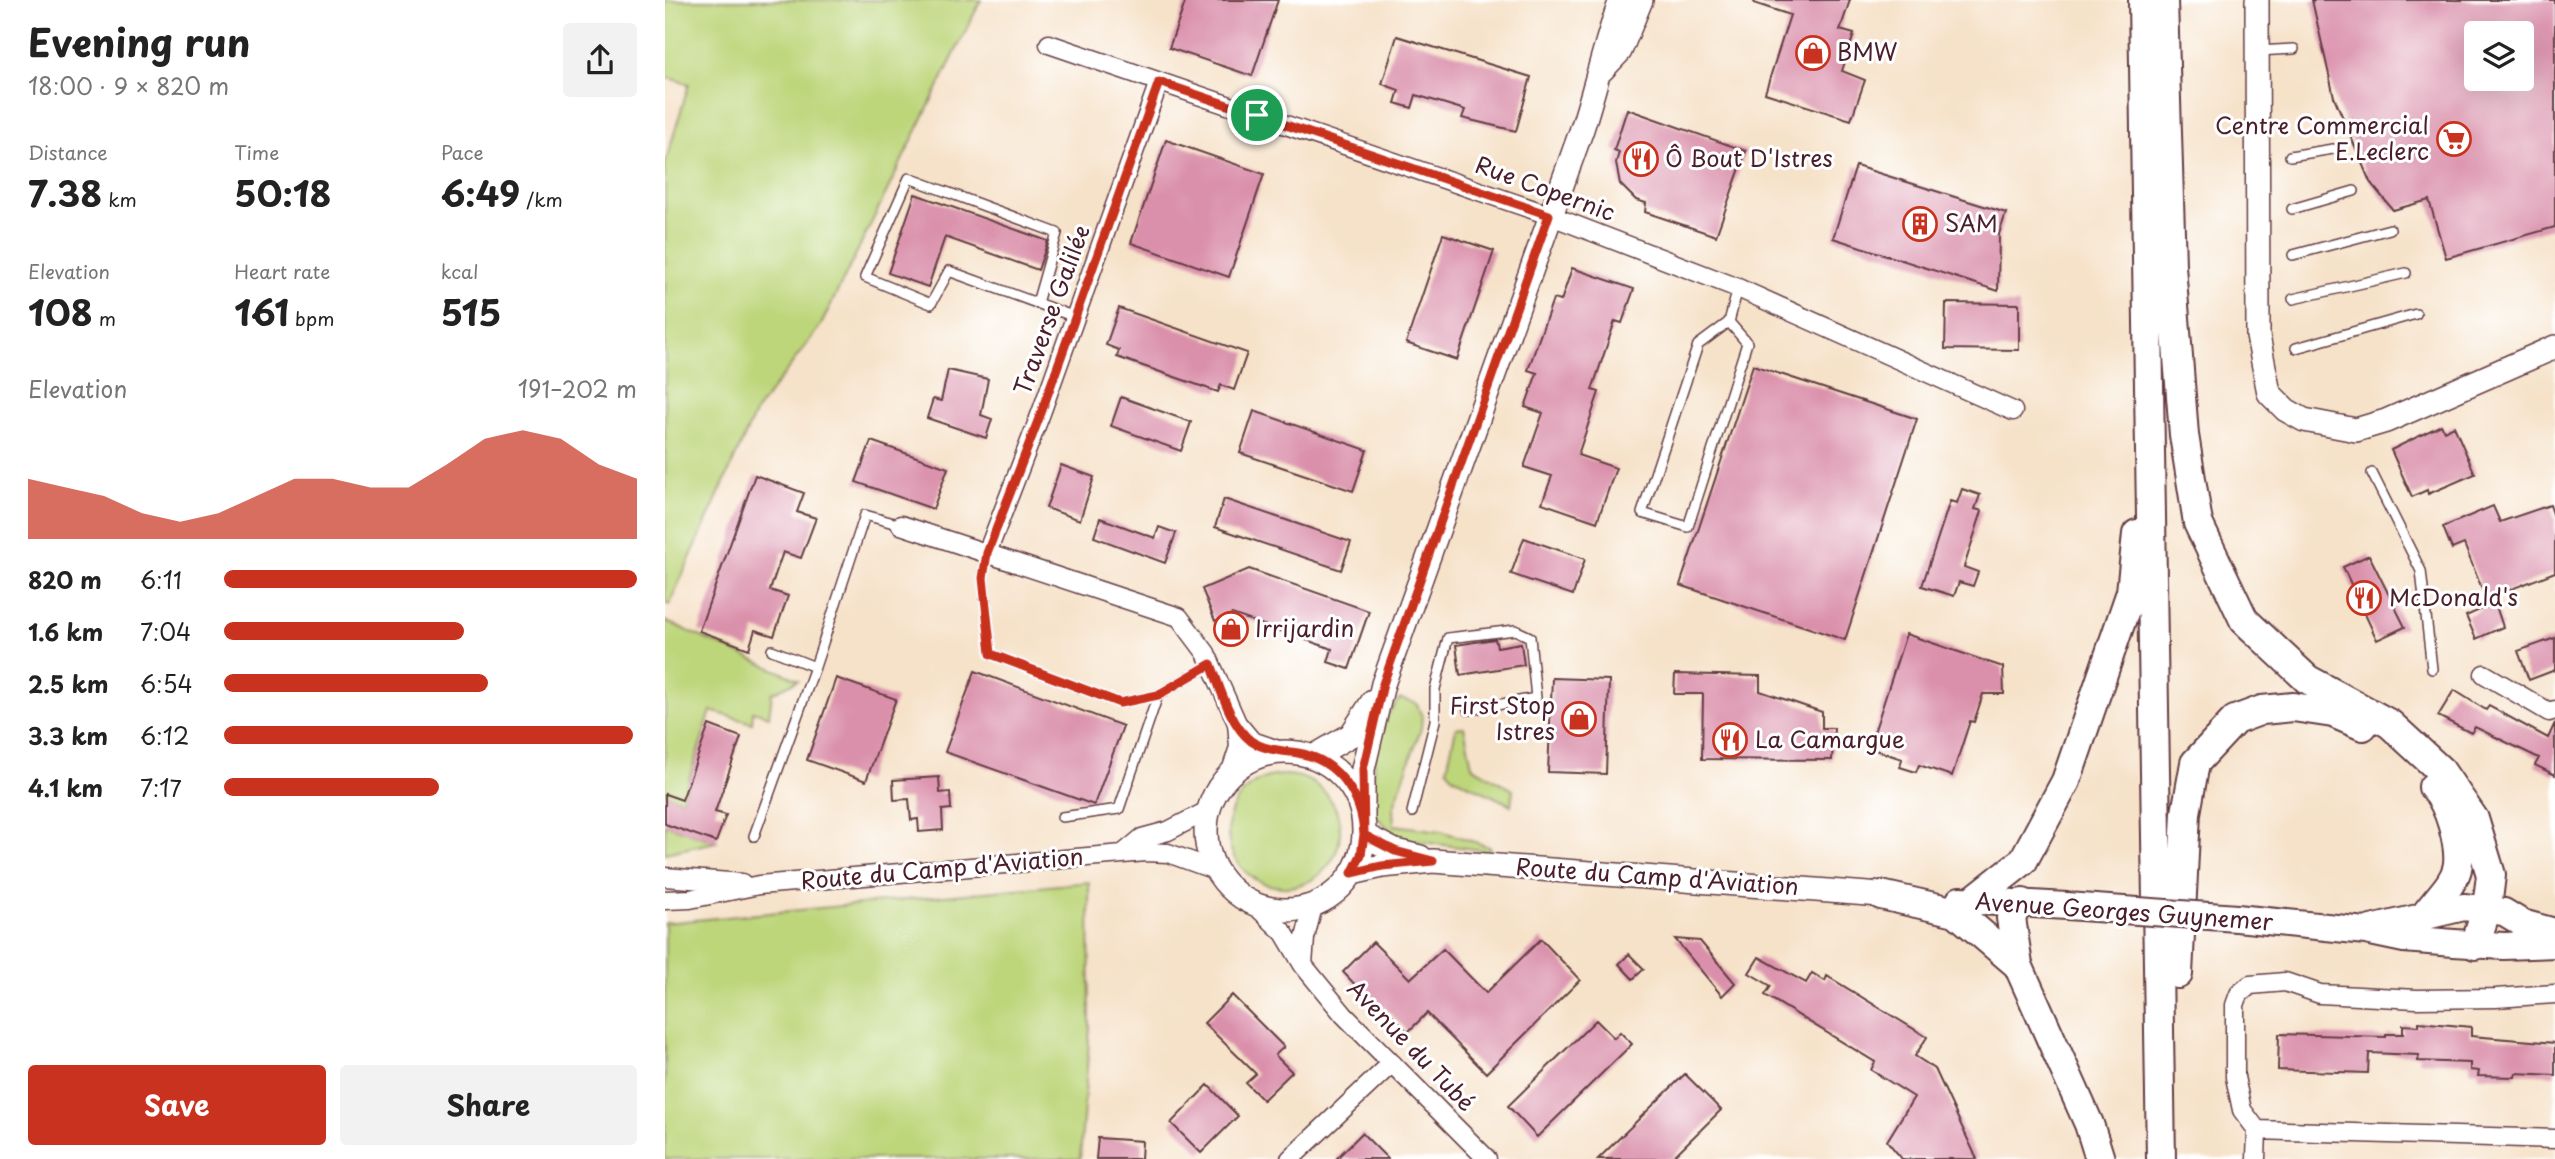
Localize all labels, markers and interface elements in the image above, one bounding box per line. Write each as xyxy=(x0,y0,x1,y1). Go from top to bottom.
text: Evening run xyxy=(28,13,250,70)
map controls xyxy=(2464,21,2534,91)
button: layers xyxy=(2464,21,2534,91)
button: share xyxy=(563,23,637,97)
shop icon: BMW xyxy=(1794,34,1832,72)
place label: BMW xyxy=(1837,34,1898,69)
text: 18:00 · 9 × 820 m xyxy=(28,68,229,103)
pin xyxy=(1227,85,1287,145)
icon: arrive xyxy=(1238,96,1276,134)
place label: Centre Commercial E.Leclerc xyxy=(2215,107,2429,168)
supermarket icon: Centre Commercial E.Leclerc xyxy=(2435,120,2473,158)
text: Distance xyxy=(28,138,108,166)
text: Time xyxy=(234,138,279,166)
text: Pace xyxy=(441,138,484,166)
restaurant icon: Ô Bout D'Istres xyxy=(1622,140,1660,178)
place label: Ô Bout D'Istres xyxy=(1665,140,1833,175)
street label: Rue Copernic xyxy=(1471,146,1620,229)
text: 7.38 xyxy=(28,166,102,219)
text: 50:18 xyxy=(234,166,331,219)
text: 6:49 xyxy=(441,166,520,219)
text: km xyxy=(102,185,137,213)
text: /km xyxy=(520,185,563,213)
building icon: SAM xyxy=(1901,205,1939,243)
place label: SAM xyxy=(1945,205,1998,240)
street label: Traverse Galilée xyxy=(1004,219,1098,399)
text: Elevation xyxy=(28,257,110,285)
text: Heart rate xyxy=(234,257,330,285)
text: kcal xyxy=(441,257,479,285)
text: 108 xyxy=(28,285,93,338)
text: 161 xyxy=(234,285,289,338)
text: 515 xyxy=(441,285,501,338)
text: m xyxy=(93,304,116,332)
text: bpm xyxy=(289,304,334,332)
text: Elevation xyxy=(28,371,127,406)
text: 191–202 m xyxy=(518,371,637,406)
text: 820 m xyxy=(28,562,102,597)
text: 6:11 xyxy=(140,562,182,597)
restaurant icon: McDonald's xyxy=(2345,579,2383,617)
place label: McDonald's xyxy=(2389,579,2518,614)
shop icon: Irrijardin xyxy=(1212,610,1250,648)
place label: Irrijardin xyxy=(1255,610,1354,645)
text: 1.6 km xyxy=(28,614,103,649)
text: 7:04 xyxy=(140,614,191,649)
text: 2.5 km xyxy=(28,666,108,701)
text: 6:54 xyxy=(140,666,193,701)
place label: First Stop Istres xyxy=(1449,687,1555,748)
shop icon: First Stop Istres xyxy=(1560,700,1598,738)
text: 3.3 km xyxy=(28,718,108,753)
text: 6:12 xyxy=(140,718,189,753)
restaurant icon: La Camargue xyxy=(1711,721,1749,759)
place label: La Camargue xyxy=(1755,721,1905,756)
text: 4.1 km xyxy=(28,770,103,805)
text: 7:17 xyxy=(140,770,182,805)
street label: Route du Camp d'Aviation xyxy=(799,838,1085,897)
street label: Route du Camp d'Aviation xyxy=(1514,848,1800,903)
street label: Avenue Georges Guynemer xyxy=(1974,883,2275,938)
street label: Avenue du Tubé xyxy=(1340,971,1484,1119)
button: Save xyxy=(28,1065,326,1145)
button: Share xyxy=(340,1065,637,1145)

